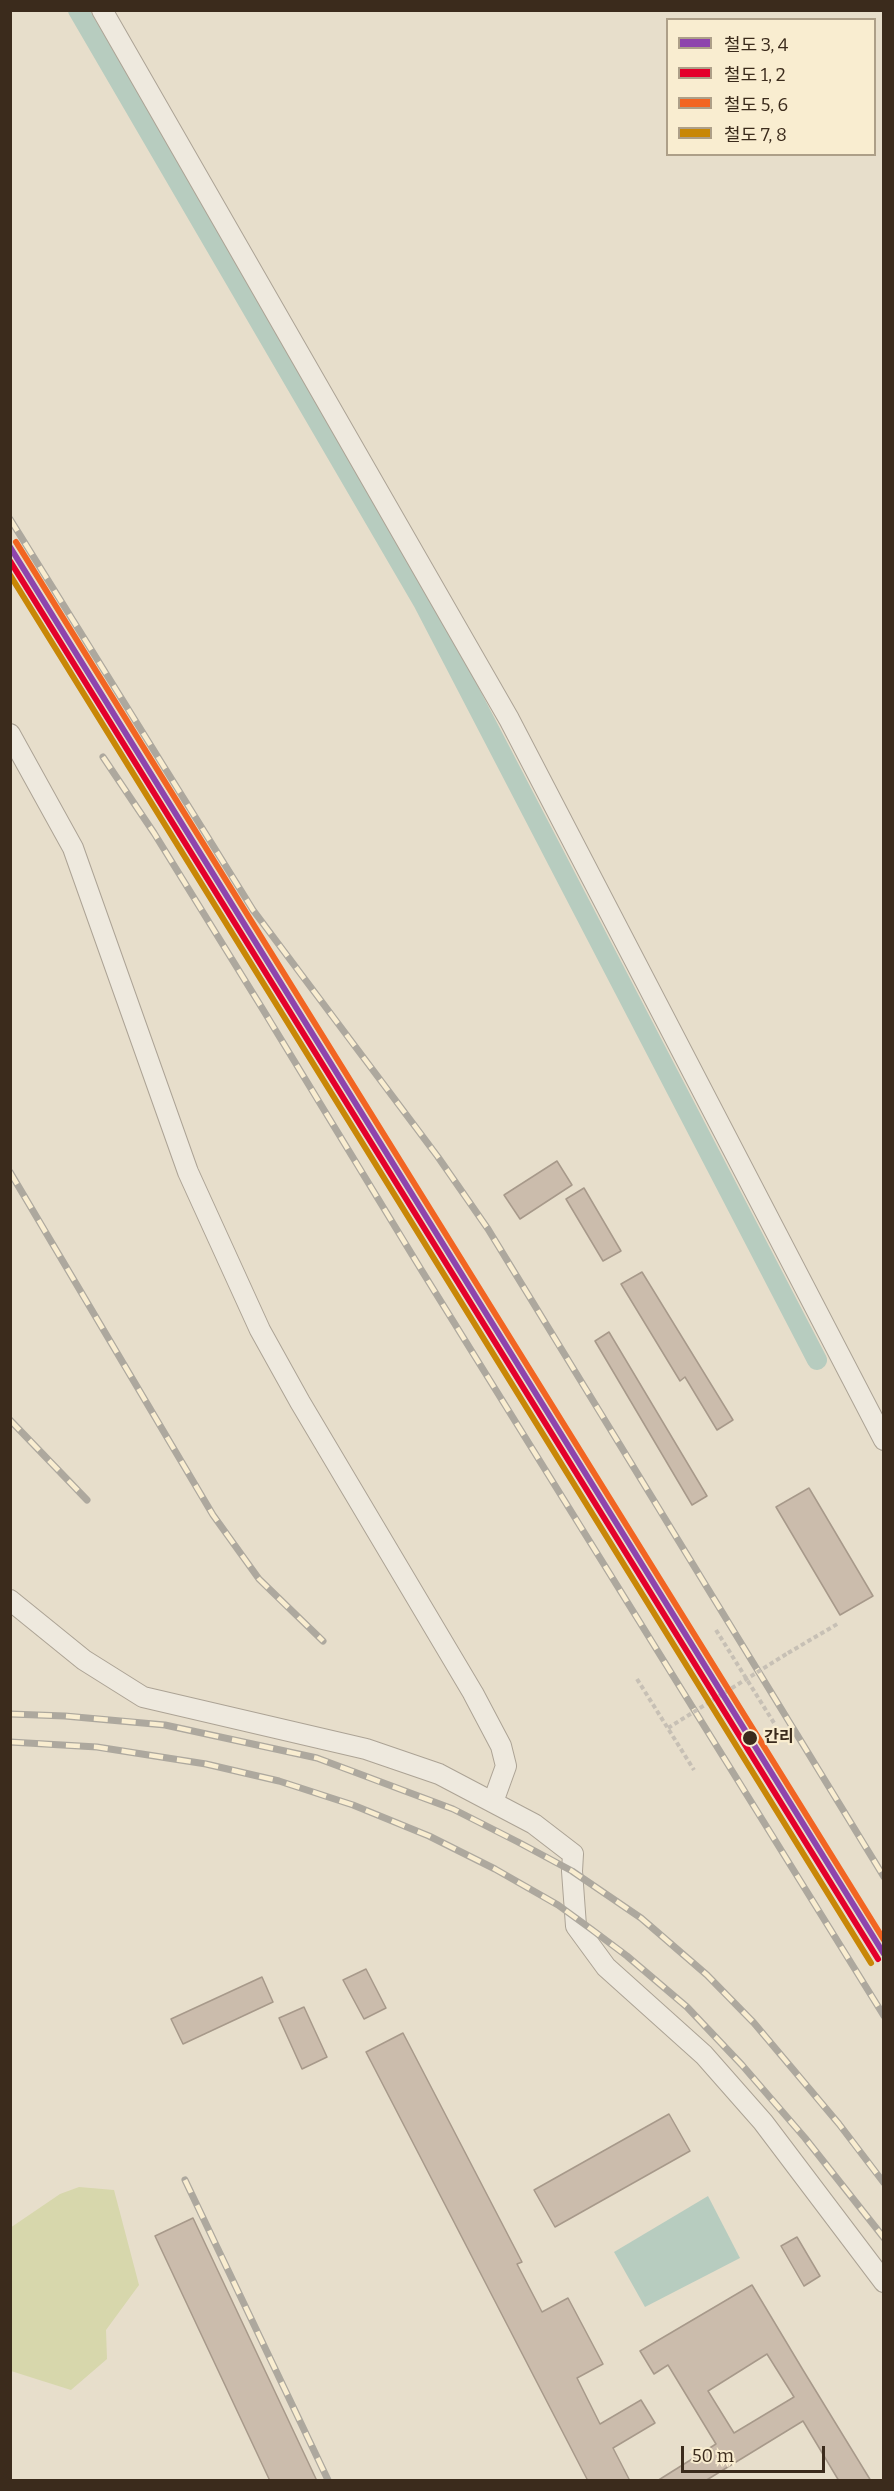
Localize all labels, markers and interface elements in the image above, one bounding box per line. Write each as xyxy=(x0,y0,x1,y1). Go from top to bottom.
legend xyxy=(666,18,876,156)
text: 철도 3, 4 xyxy=(724,34,788,56)
text: 철도 1, 2 xyxy=(724,64,786,86)
text: 철도 5, 6 xyxy=(724,94,788,116)
text: 철도 7, 8 xyxy=(724,124,787,146)
place label: 간리 xyxy=(764,1728,793,1748)
marker: 간리 xyxy=(741,1729,759,1747)
scale bar xyxy=(684,2434,828,2472)
text: 50 m xyxy=(692,2445,734,2467)

